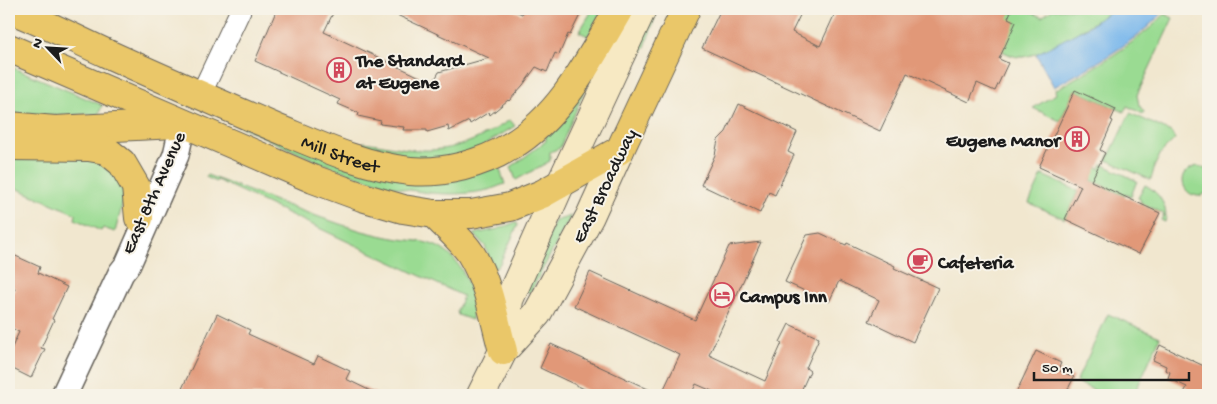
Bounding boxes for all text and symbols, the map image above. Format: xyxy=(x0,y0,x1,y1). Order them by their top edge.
north arrow xyxy=(22,22,72,72)
text: N xyxy=(29,36,48,51)
place label: The Standard at Eugene xyxy=(354,51,465,96)
building icon: The Standard at Eugene xyxy=(326,57,352,83)
street label: East Broadway xyxy=(569,125,644,247)
building icon: Eugene Manor xyxy=(1064,126,1090,152)
street label: East 8th Avenue xyxy=(118,128,193,258)
place label: Eugene Manor xyxy=(946,131,1062,154)
street label: Mill Street xyxy=(297,132,383,181)
cafe icon: Cafeteria xyxy=(907,248,933,274)
place label: Cafeteria xyxy=(937,253,1015,276)
hotel icon: Campus Inn xyxy=(709,282,735,308)
place label: Campus Inn xyxy=(739,287,828,310)
scale bar xyxy=(1034,349,1190,381)
text: 50 m xyxy=(1042,360,1073,378)

